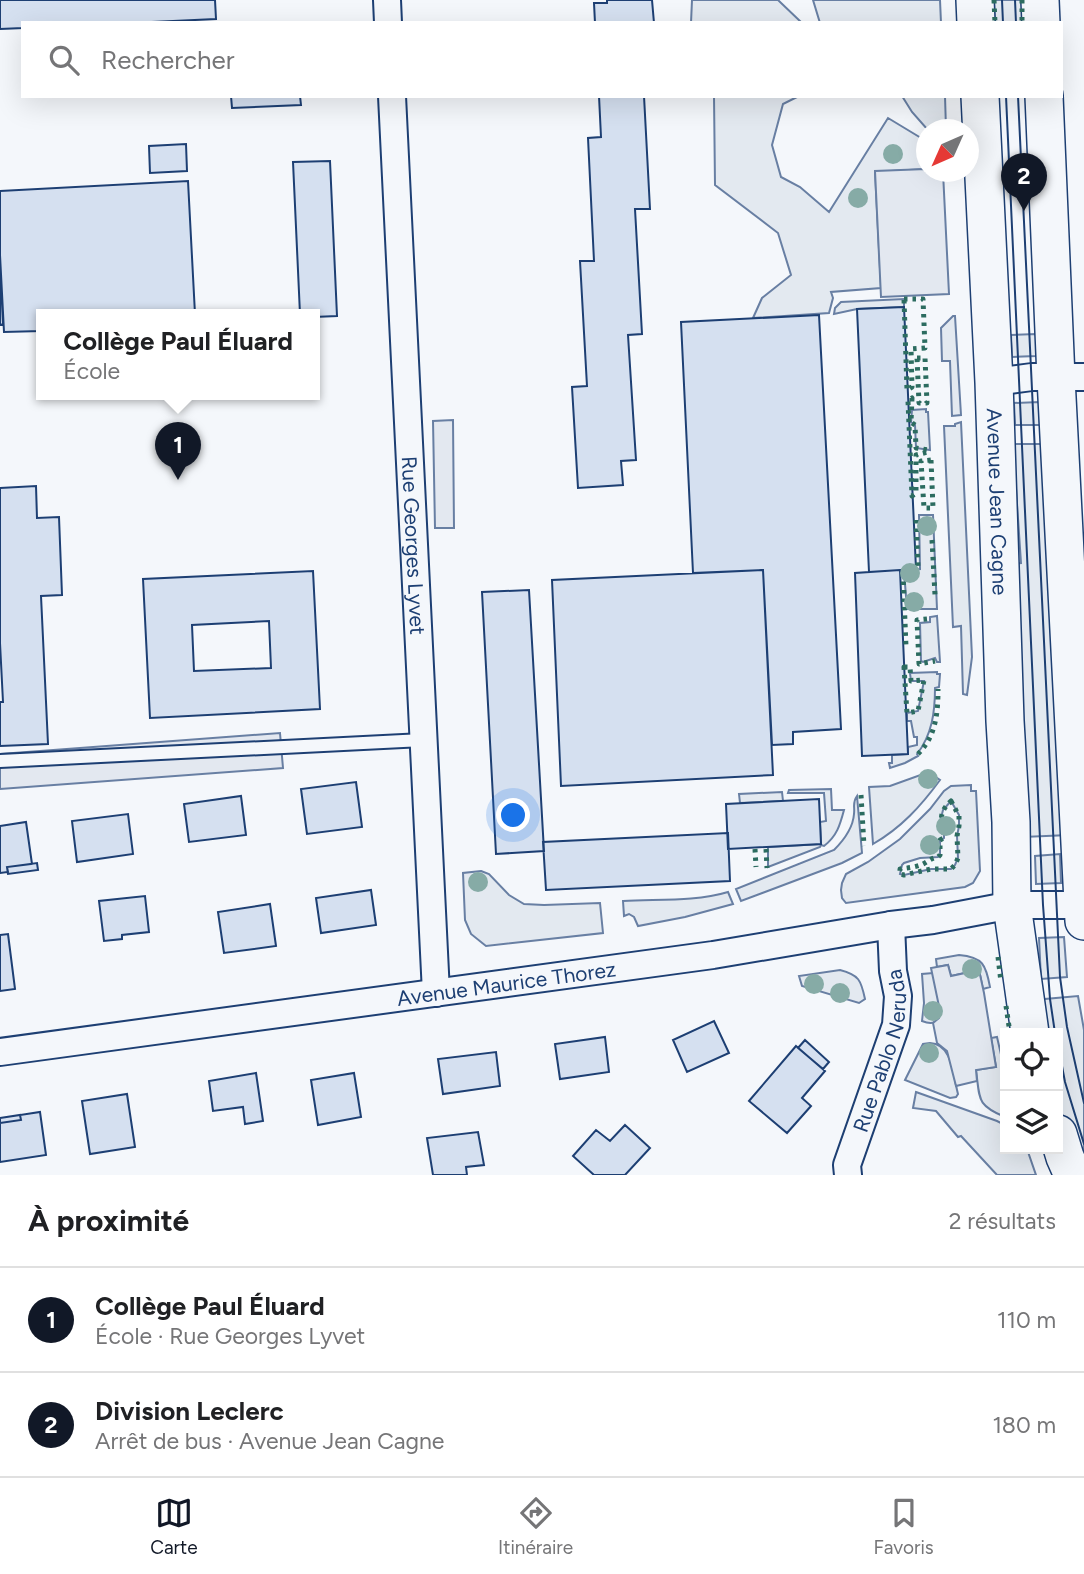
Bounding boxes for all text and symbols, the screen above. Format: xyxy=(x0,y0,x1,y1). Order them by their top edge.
search box xyxy=(21,21,1063,98)
icon: search xyxy=(45,41,83,79)
text: Rechercher xyxy=(101,44,235,76)
north arrow xyxy=(916,119,979,182)
pin: 2 xyxy=(1001,153,1047,211)
popup xyxy=(36,309,320,400)
text: Collège Paul Éluard xyxy=(63,325,293,357)
text: École xyxy=(63,357,120,385)
street label: Avenue Jean Cagne xyxy=(982,407,1013,596)
pin: 1 xyxy=(155,422,201,480)
street label: Rue Georges Lyvet xyxy=(397,455,431,636)
your location xyxy=(496,798,530,832)
street label: Avenue Maurice Thorez xyxy=(395,956,617,1010)
street label: Rue Pablo Neruda xyxy=(847,967,911,1135)
map controls xyxy=(1000,1028,1063,1154)
button: locate xyxy=(1000,1028,1063,1091)
button: layers xyxy=(1000,1091,1063,1154)
text: À proximité xyxy=(28,1202,189,1239)
text: 2 résultats xyxy=(949,1207,1056,1235)
text: Collège Paul Éluard xyxy=(95,1290,325,1322)
text: 1 xyxy=(46,1306,56,1334)
text: 110 m xyxy=(997,1306,1056,1334)
text: École · Rue Georges Lyvet xyxy=(95,1322,365,1350)
text: Division Leclerc xyxy=(95,1395,284,1427)
text: 2 xyxy=(44,1411,58,1439)
text: 180 m xyxy=(992,1411,1056,1439)
text: Arrêt de bus · Avenue Jean Cagne xyxy=(95,1427,444,1455)
tab: Carte xyxy=(150,1494,198,1559)
tab: Itinéraire xyxy=(498,1494,573,1559)
tab: Favoris xyxy=(874,1494,934,1559)

